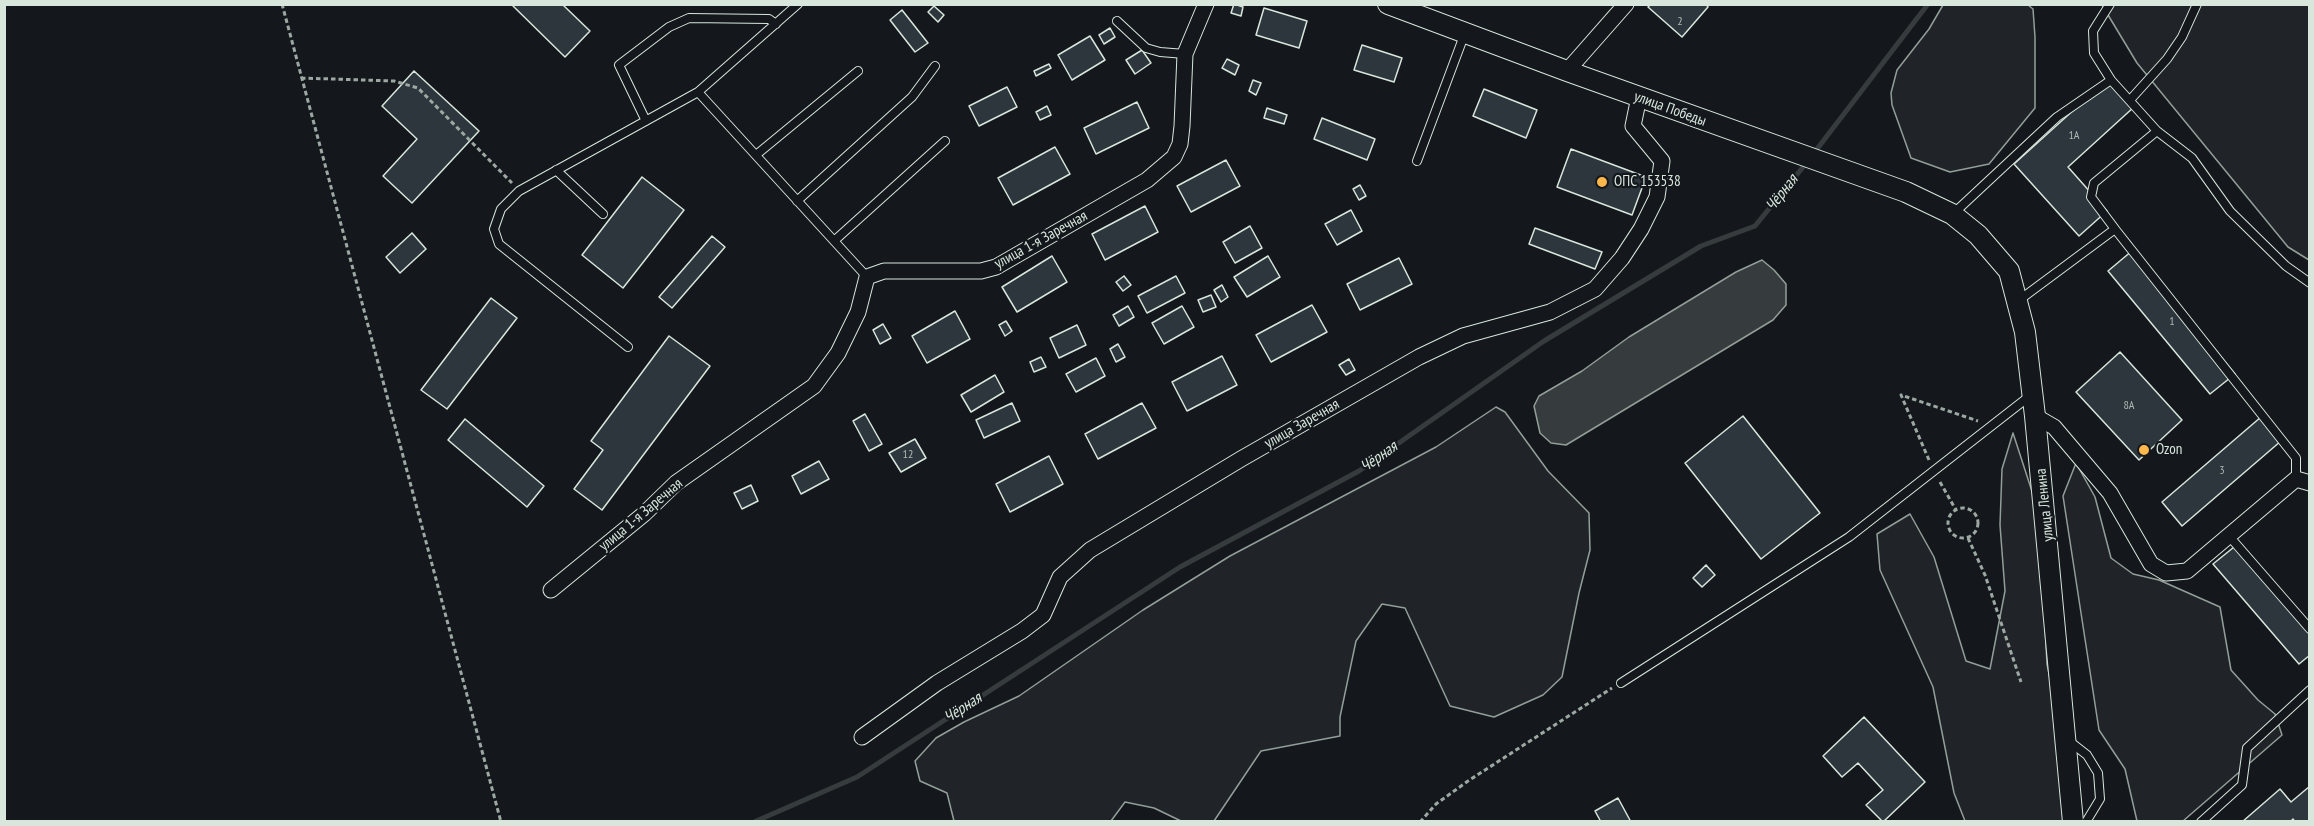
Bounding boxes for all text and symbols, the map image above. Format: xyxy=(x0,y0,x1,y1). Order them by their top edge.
house number: 2 xyxy=(1677,15,1683,29)
street label: улица Победы xyxy=(1631,88,1709,130)
house number: 1А xyxy=(2068,129,2080,143)
water label: Чёрная xyxy=(1762,171,1802,215)
place label: ОПС 153538 xyxy=(1614,173,1681,191)
marker: ОПС 153538 xyxy=(1595,175,1609,189)
street label: улица 1-я Заречная xyxy=(991,207,1091,273)
house number: 1 xyxy=(2169,315,2175,329)
street label: улица Заречная xyxy=(1261,395,1343,453)
house number: 8А xyxy=(2123,399,2135,413)
water label: Чёрная xyxy=(1357,437,1401,477)
place label: Ozon xyxy=(2156,441,2182,459)
marker: Ozon xyxy=(2137,443,2151,457)
house number: 12 xyxy=(903,448,913,462)
house number: 3 xyxy=(2219,464,2225,478)
street label: улица Ленина xyxy=(2032,468,2058,542)
street label: улица 1-я Заречная xyxy=(596,475,686,555)
water label: Чёрная xyxy=(941,689,985,727)

